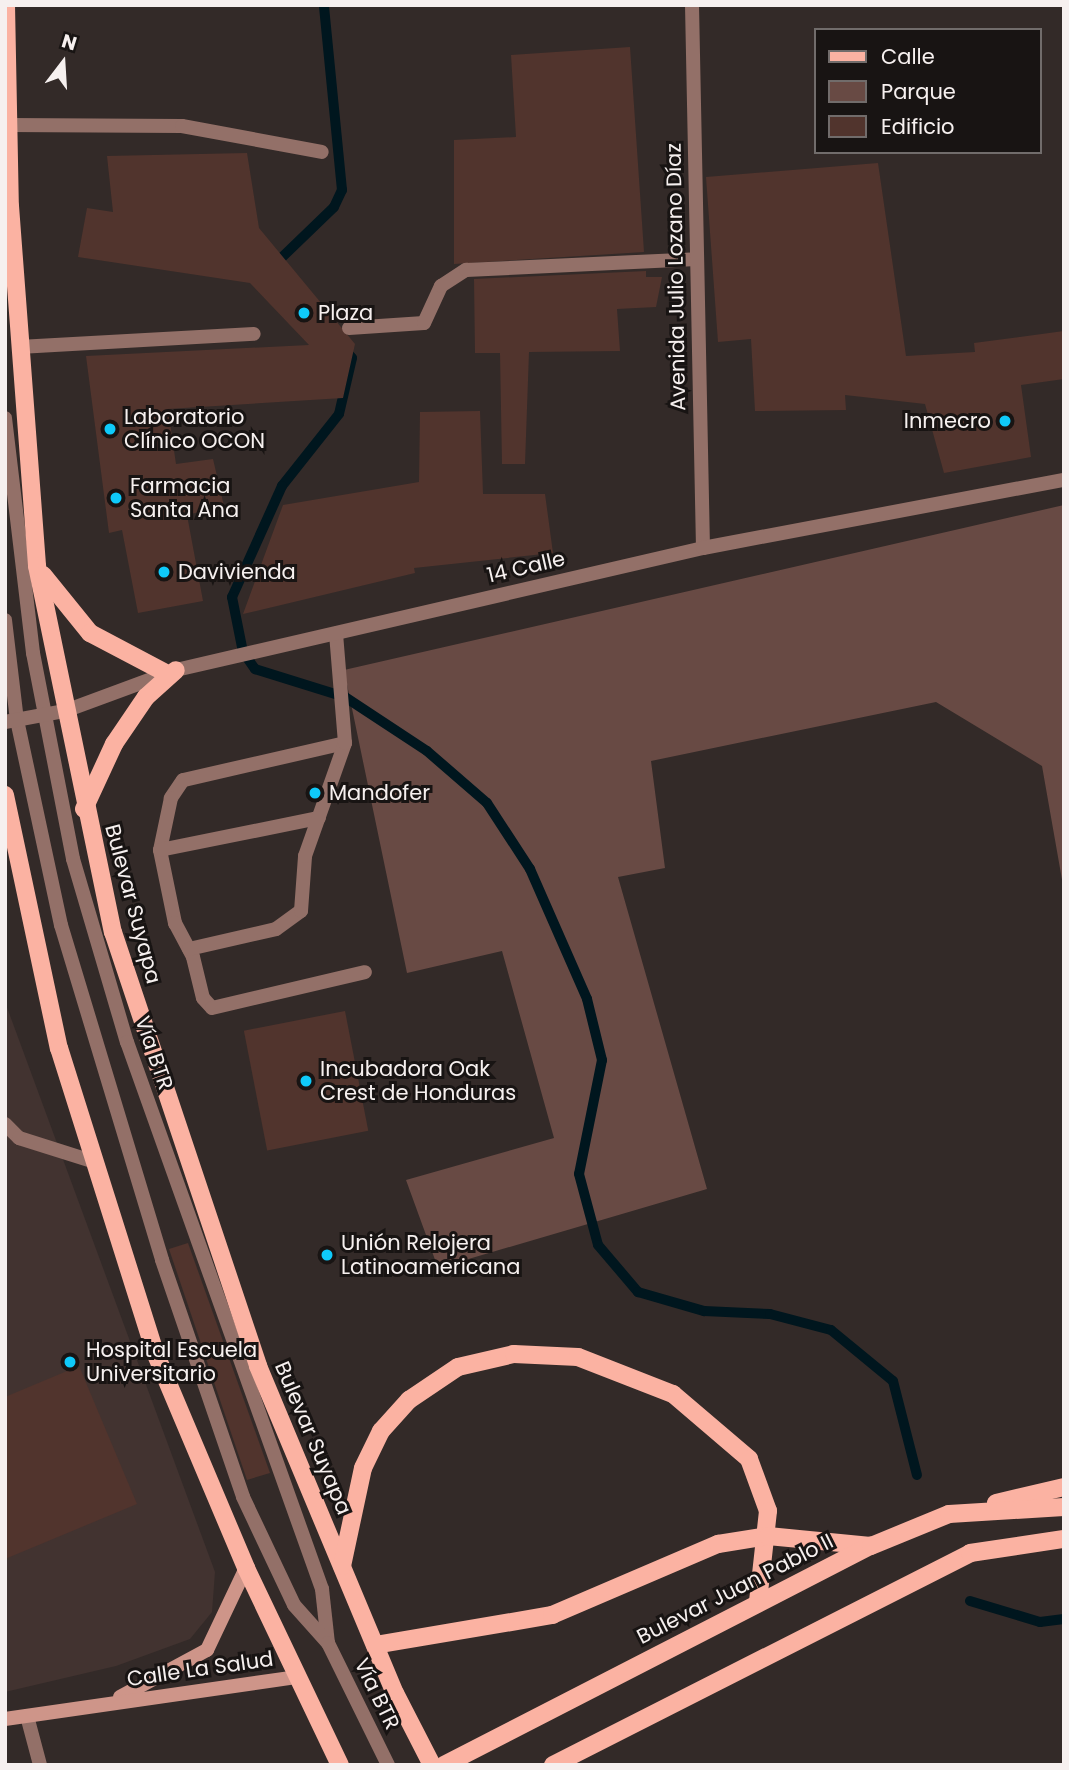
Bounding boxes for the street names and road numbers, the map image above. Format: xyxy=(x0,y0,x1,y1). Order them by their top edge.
street label: Avenida Julio Lozano Díaz xyxy=(661,143,691,411)
street label: 14 Calle xyxy=(485,546,567,588)
street label: Bulevar Suyapa xyxy=(100,821,166,987)
street label: Vía BTR xyxy=(130,1013,178,1093)
street label: Bulevar Suyapa xyxy=(269,1358,357,1518)
street label: Bulevar Juan Pablo II xyxy=(633,1529,837,1649)
street label: Calle La Salud xyxy=(125,1646,275,1692)
street label: Vía BTR xyxy=(349,1654,405,1734)

